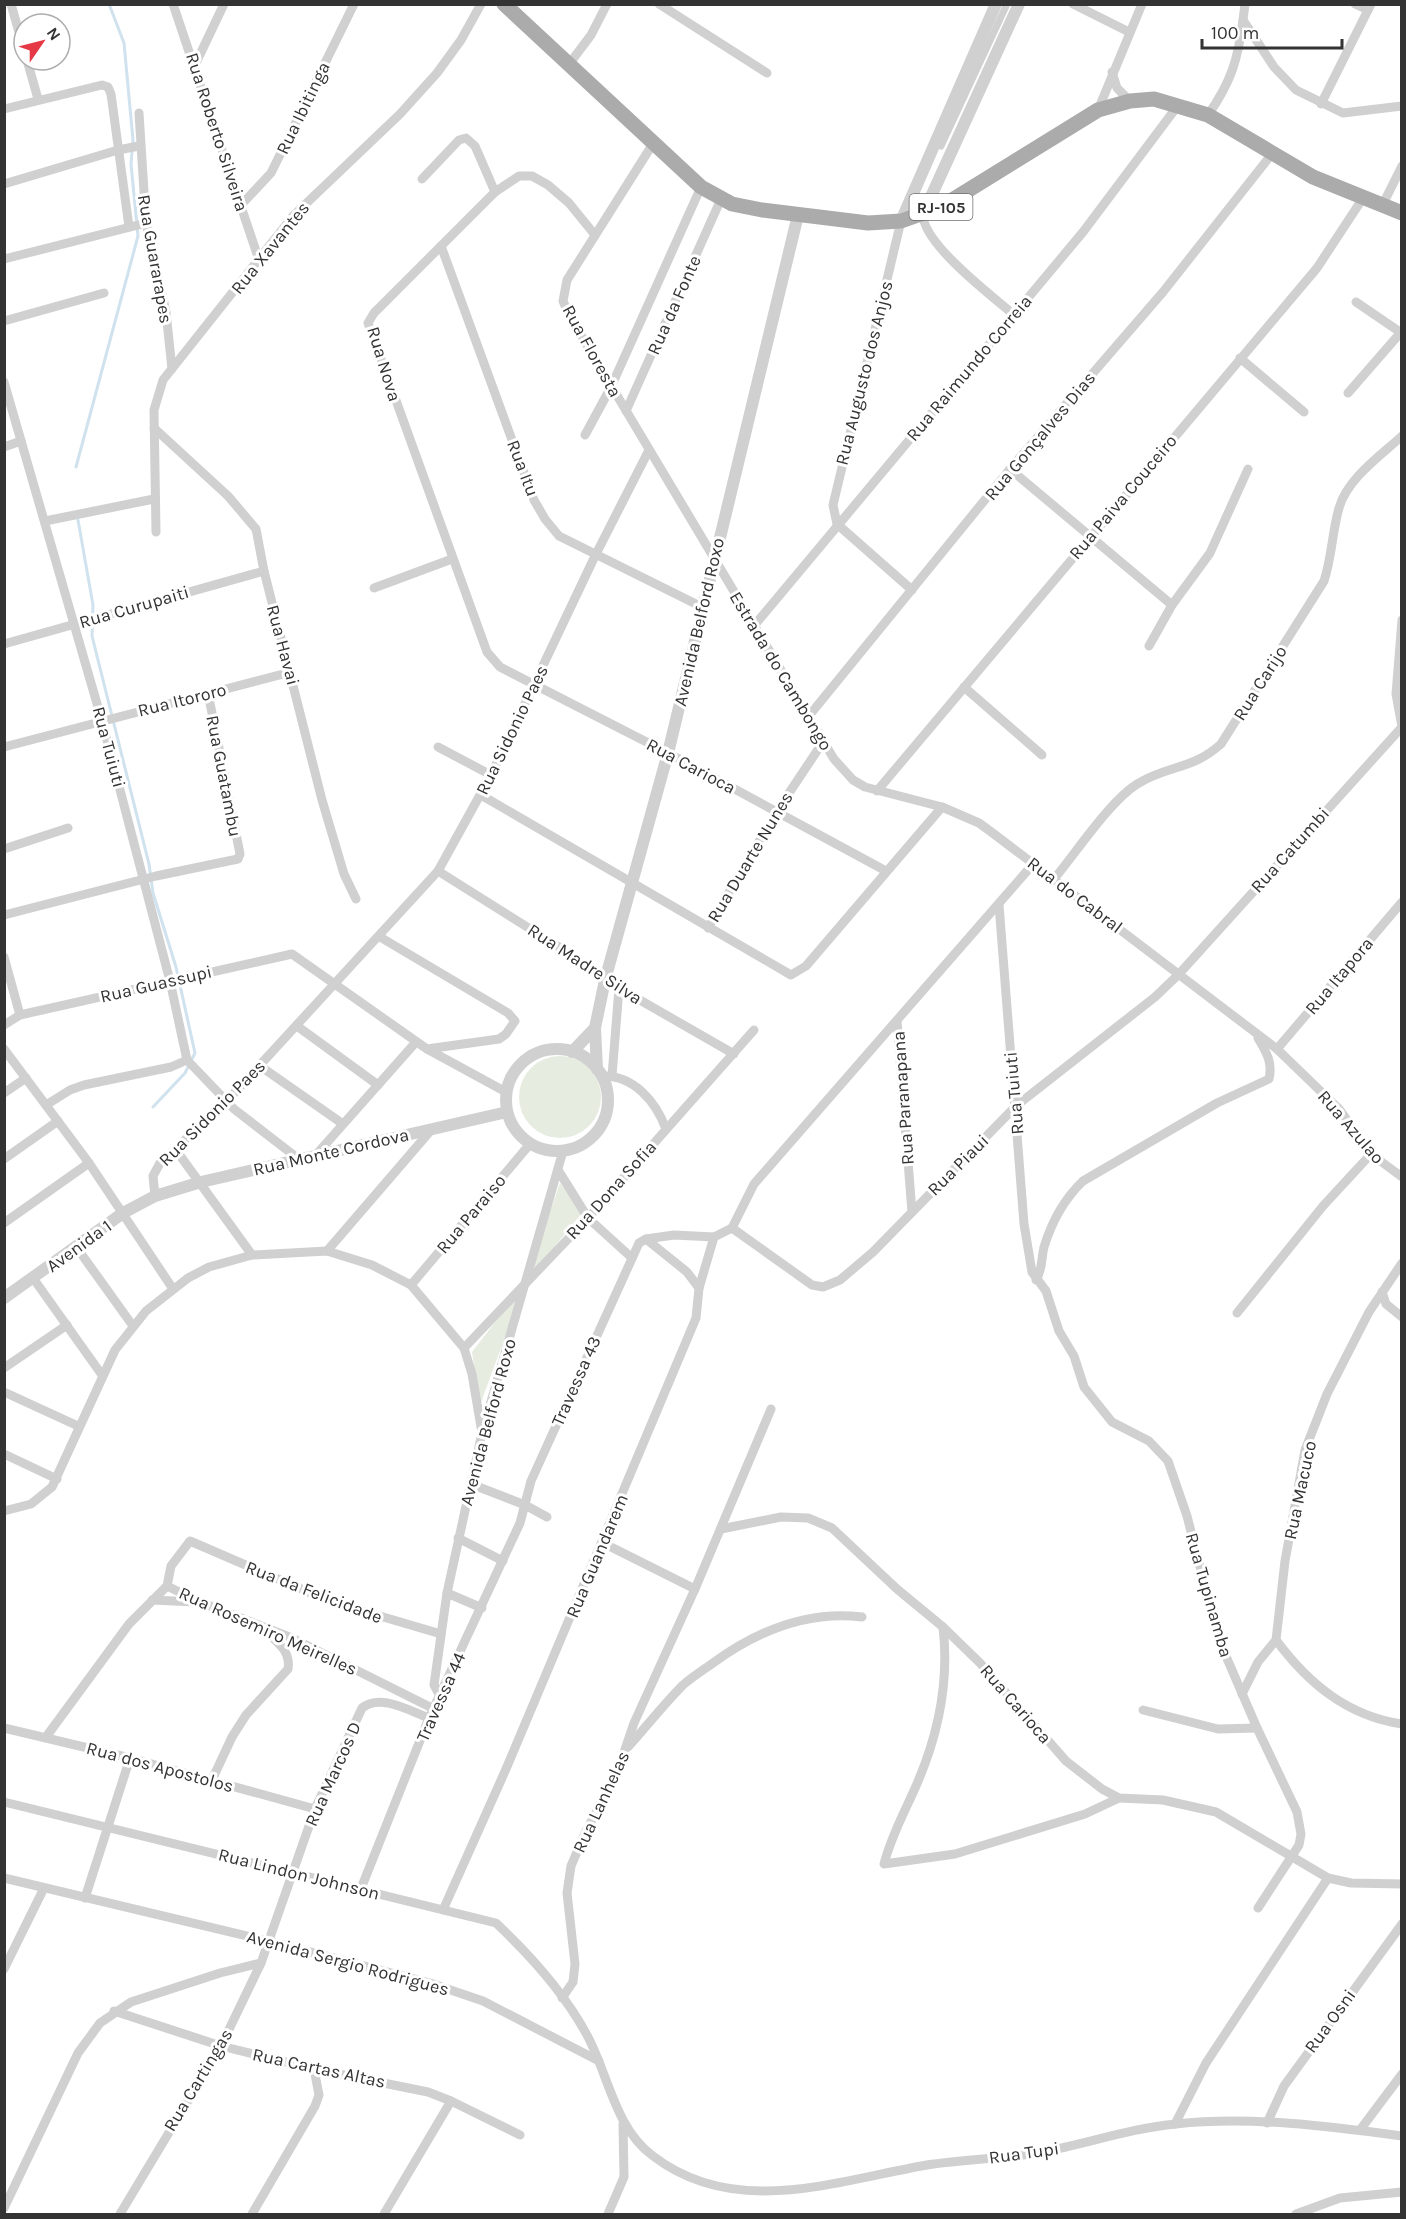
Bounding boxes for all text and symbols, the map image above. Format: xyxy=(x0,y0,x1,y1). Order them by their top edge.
north arrow xyxy=(12,12,72,72)
scale bar xyxy=(1202,12,1342,50)
text: 100 m xyxy=(1211,22,1259,44)
text: N xyxy=(43,24,65,44)
street label: Rua Roberto Silveira xyxy=(181,50,253,214)
street label: Rua Ibitinga xyxy=(271,58,335,158)
street label: Rua Guararapes xyxy=(133,193,177,325)
road number: RJ-105 xyxy=(910,194,972,220)
street label: Rua Xavantes xyxy=(226,197,314,299)
street label: Rua da Fonte xyxy=(642,252,706,358)
street label: Rua Augusto dos Anjos xyxy=(830,279,898,467)
street label: Rua Raimundo Correia xyxy=(901,290,1037,446)
street label: Rua Floresta xyxy=(558,301,626,401)
street label: Rua Nova xyxy=(362,324,406,404)
street label: Rua Gonçalves Dias xyxy=(980,367,1100,505)
street label: Rua Paiva Couceiro xyxy=(1064,430,1182,564)
street label: Rua Itu xyxy=(502,437,544,499)
street label: Avenida Belford Roxo xyxy=(669,536,729,708)
street label: Rua Curupaiti xyxy=(76,581,192,633)
street label: Estrada do Cambongo xyxy=(725,588,837,754)
street label: Rua Havai xyxy=(262,602,304,688)
street label: Rua Carijo xyxy=(1228,641,1292,725)
street label: Rua Sidonio Paes xyxy=(471,661,553,799)
street label: Rua Itororo xyxy=(135,678,229,722)
street label: Rua Tuiuti xyxy=(88,704,130,790)
street label: Rua Guatambu xyxy=(201,713,247,839)
street label: Rua Carioca xyxy=(643,733,739,799)
street label: Rua Duarte Nunes xyxy=(702,788,798,926)
street label: Rua Catumbi xyxy=(1246,803,1334,897)
street label: Rua do Cabral xyxy=(1023,852,1127,938)
street label: Rua Madre Silva xyxy=(524,919,646,1009)
street label: Rua Itapora xyxy=(1300,933,1378,1019)
street label: Rua Guassupi xyxy=(98,960,214,1008)
street label: Rua Paranapana xyxy=(887,1030,919,1166)
street label: Rua Tuiuti xyxy=(999,1051,1029,1135)
street label: Rua Sidonio Paes xyxy=(154,1055,270,1171)
street label: Rua Azulao xyxy=(1313,1086,1389,1168)
street label: Rua Monte Cordova xyxy=(251,1123,411,1181)
street label: Rua Piaui xyxy=(923,1130,993,1200)
street label: Rua Dona Sofia xyxy=(561,1136,661,1244)
street label: Rua Paraiso xyxy=(431,1170,511,1258)
street label: Avenida 1 xyxy=(42,1215,116,1277)
street label: Travessa 43 xyxy=(546,1333,606,1429)
street label: Avenida Belford Roxo xyxy=(455,1336,521,1508)
street label: Rua Macuco xyxy=(1279,1439,1321,1541)
street label: Rua Guandarem xyxy=(561,1491,633,1621)
street label: Rua Tupinamba xyxy=(1181,1530,1237,1660)
street label: Rua da Felicidade xyxy=(243,1556,385,1628)
street label: Rua Rosemiro Meirelles xyxy=(175,1582,361,1680)
street label: Travessa 44 xyxy=(412,1649,470,1745)
street label: Rua Carioca xyxy=(976,1660,1056,1748)
street label: Rua Marcos D xyxy=(300,1718,366,1830)
street label: Rua dos Apostolos xyxy=(84,1737,236,1797)
street label: Rua Lanhelas xyxy=(568,1748,634,1856)
street label: Rua Lindon Johnson xyxy=(216,1843,382,1905)
street label: Avenida Sergio Rodrigues xyxy=(244,1925,452,2001)
street label: Rua Osni xyxy=(1300,1985,1360,2057)
street label: Rua Cartingas xyxy=(159,2025,237,2135)
street label: Rua Cartas Altas xyxy=(250,2043,388,2093)
street label: Rua Tupi xyxy=(987,2137,1061,2169)

